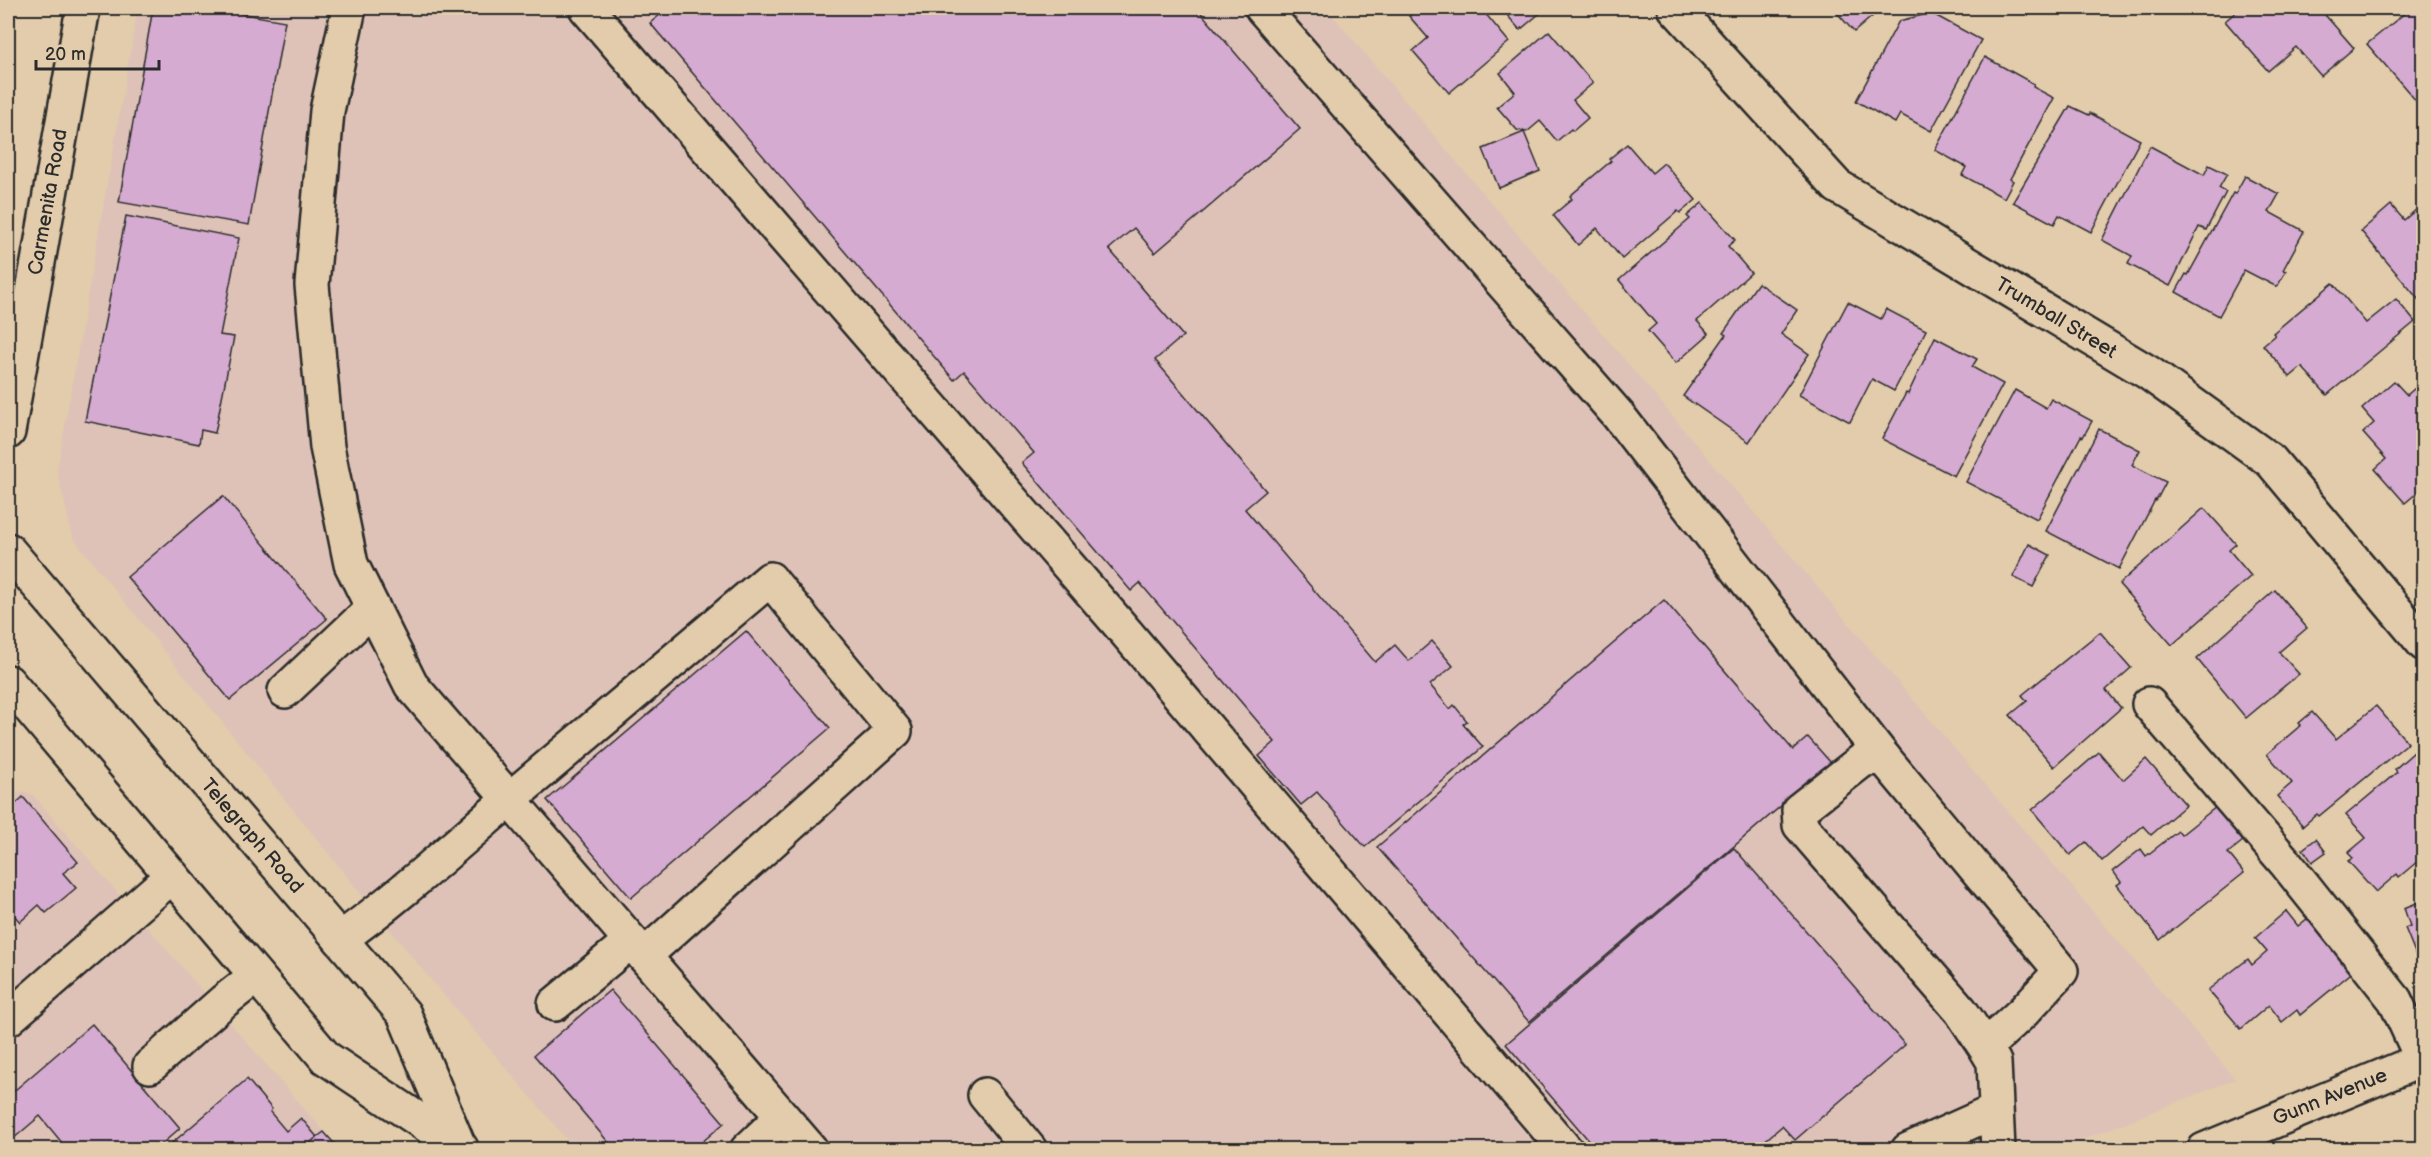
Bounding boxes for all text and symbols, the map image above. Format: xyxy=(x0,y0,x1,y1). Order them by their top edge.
scale bar xyxy=(36,33,159,71)
text: 20 m xyxy=(45,44,86,65)
street label: Carmenita Road xyxy=(23,127,73,277)
street label: Trumball Street xyxy=(1991,272,2121,364)
street label: Telegraph Road xyxy=(196,774,308,898)
street label: Gunn Avenue xyxy=(2269,1063,2391,1131)

